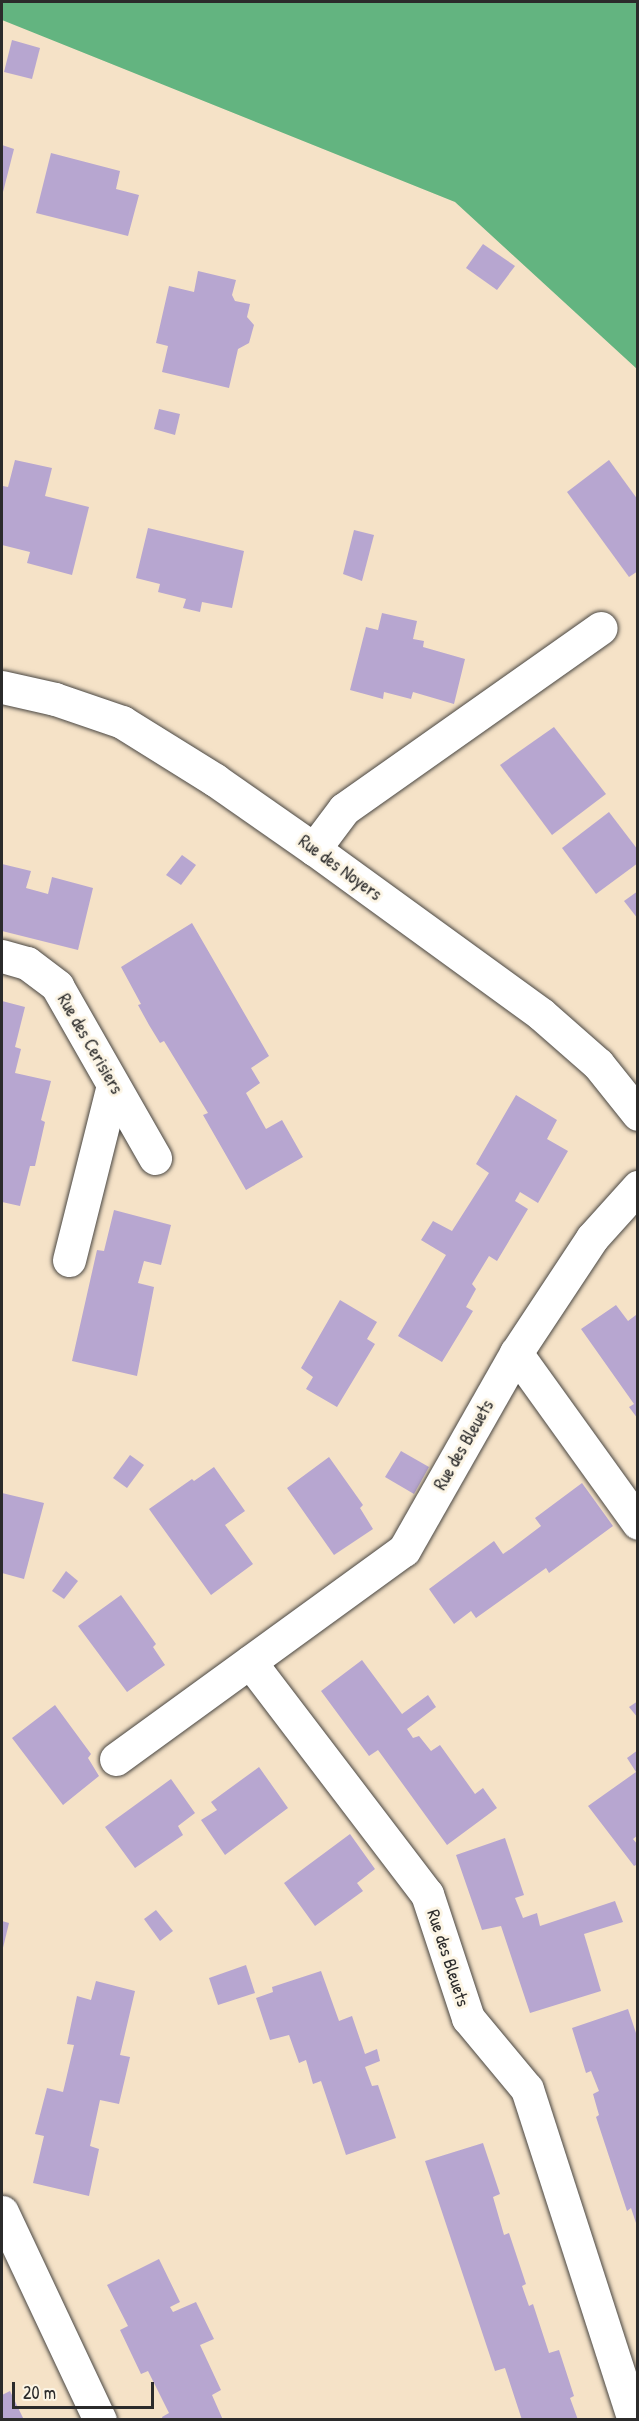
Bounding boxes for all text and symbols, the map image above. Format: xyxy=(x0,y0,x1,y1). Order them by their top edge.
street label: Rue des Noyers xyxy=(294,831,386,905)
street label: Rue des Cerisiers xyxy=(53,990,127,1098)
street label: Rue des Bleuets xyxy=(430,1396,498,1494)
street label: Rue des Bleuets xyxy=(422,1907,474,2009)
scale bar xyxy=(15,2370,158,2408)
text: 20 m xyxy=(23,2380,56,2405)

